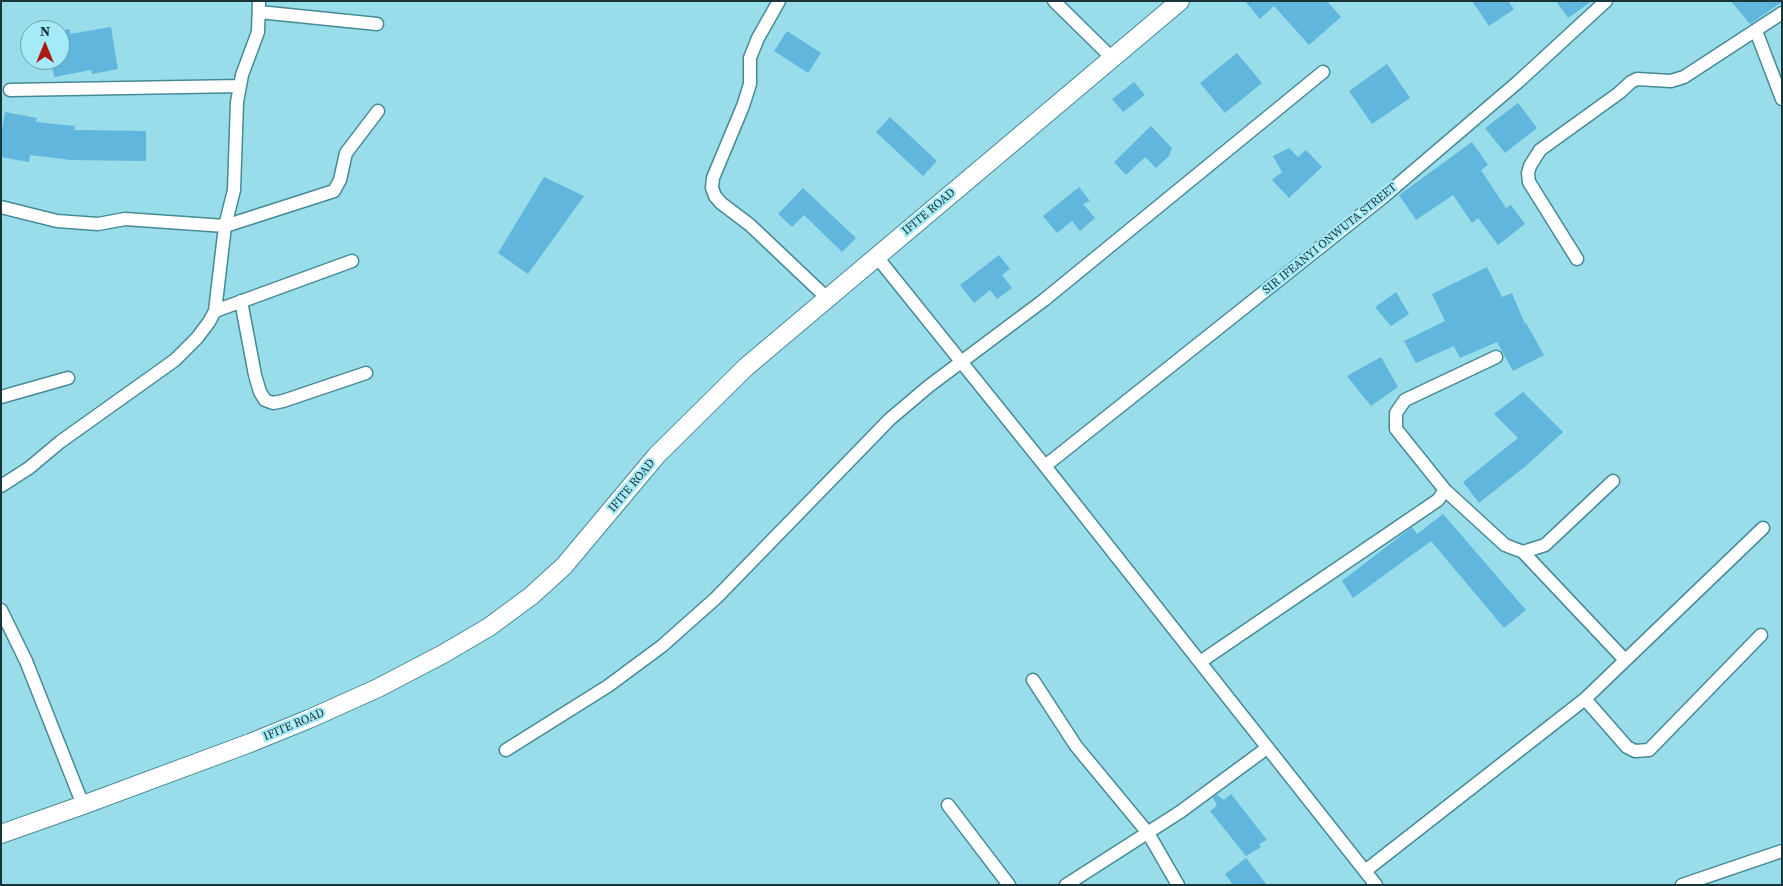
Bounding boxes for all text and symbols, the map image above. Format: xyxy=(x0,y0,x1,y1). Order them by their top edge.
north arrow xyxy=(20,20,70,70)
text: N xyxy=(40,21,50,41)
street label: SIR IFEANYI ONWUTA STREET xyxy=(1260,180,1400,298)
street label: IFITE ROAD xyxy=(899,186,959,238)
street label: IFITE ROAD xyxy=(606,456,658,516)
street label: IFITE ROAD xyxy=(261,706,327,744)

